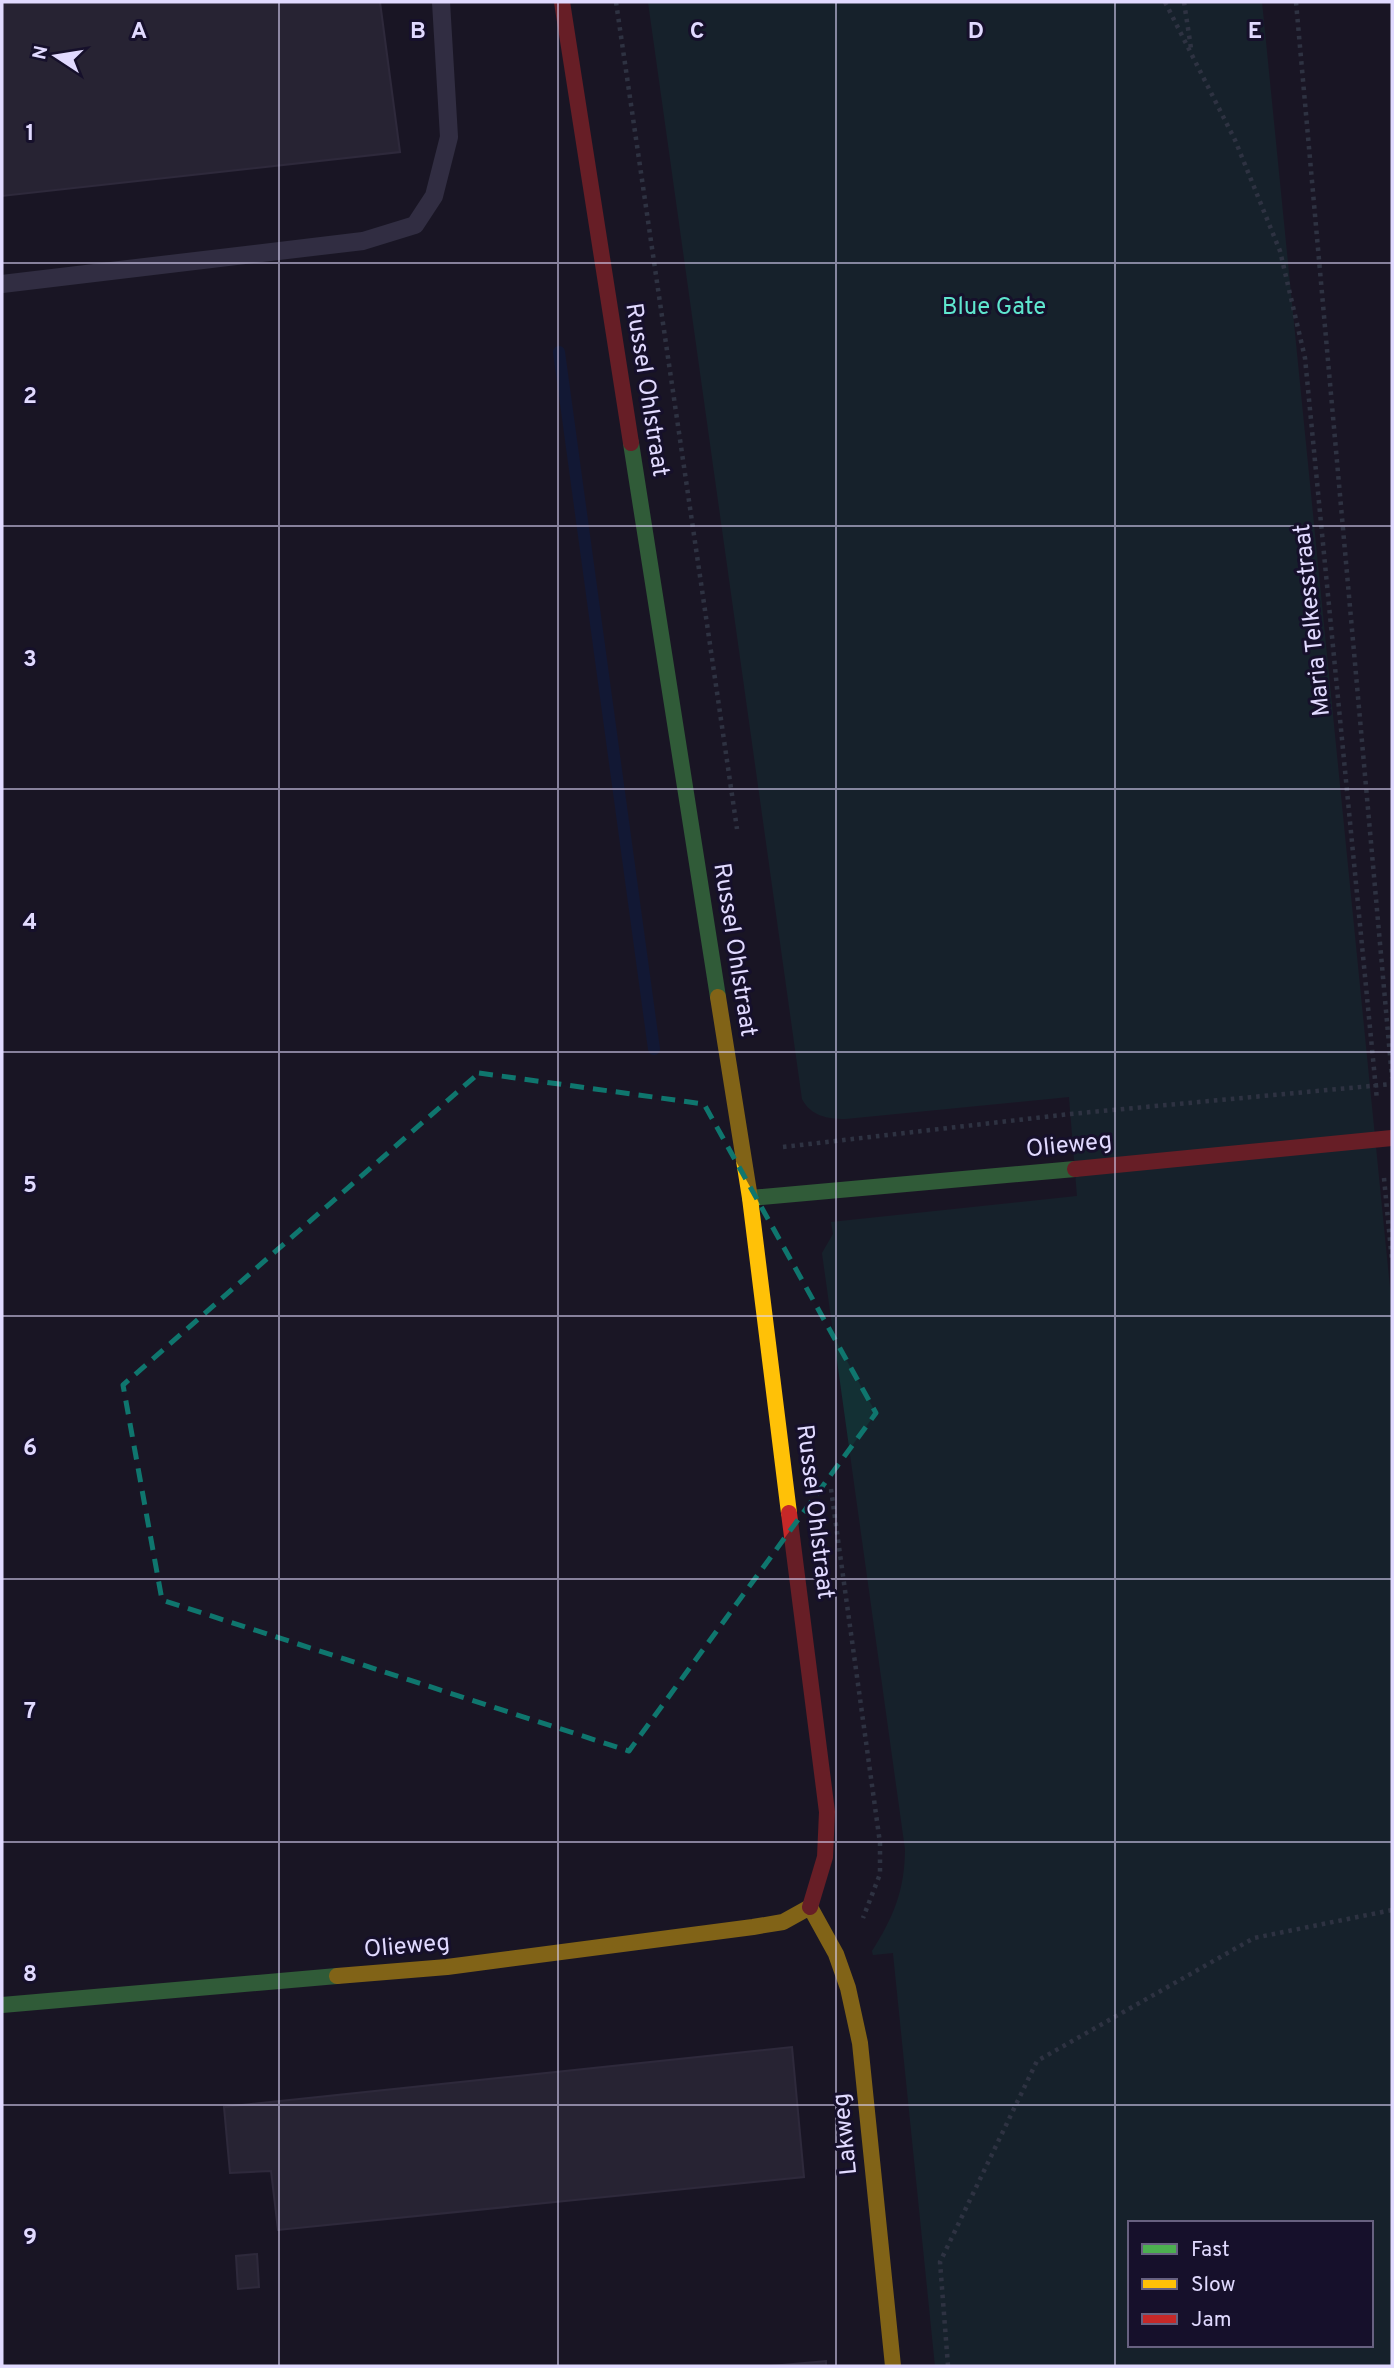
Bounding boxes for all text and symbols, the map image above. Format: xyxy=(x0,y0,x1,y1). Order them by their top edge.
text: A xyxy=(131,18,147,47)
text: B xyxy=(410,18,426,47)
text: C xyxy=(690,18,704,47)
text: D xyxy=(968,18,984,47)
text: E xyxy=(1248,18,1262,47)
north arrow xyxy=(21,21,91,91)
text: N xyxy=(28,44,54,62)
text: 1 xyxy=(25,120,35,149)
park label: Blue Gate xyxy=(942,293,1046,323)
street label: Russel Ohlstraat xyxy=(617,301,675,479)
text: 2 xyxy=(23,383,37,412)
street label: Maria Telkesstraat xyxy=(1288,522,1338,718)
text: 3 xyxy=(23,646,37,675)
street label: Russel Ohlstraat xyxy=(705,861,763,1039)
text: 4 xyxy=(23,909,37,938)
street label: Olieweg xyxy=(1024,1127,1114,1165)
text: 5 xyxy=(23,1172,37,1201)
street label: Russel Ohlstraat xyxy=(788,1423,840,1601)
text: 6 xyxy=(23,1435,37,1464)
text: 7 xyxy=(24,1698,36,1727)
street label: Olieweg xyxy=(363,1928,451,1966)
text: 8 xyxy=(23,1961,37,1990)
street label: Lakweg xyxy=(827,2092,865,2176)
legend xyxy=(1128,2221,1373,2347)
text: 9 xyxy=(23,2224,37,2253)
text: Fast xyxy=(1191,2237,1230,2264)
text: Slow xyxy=(1191,2272,1236,2299)
text: Jam xyxy=(1191,2307,1232,2334)

